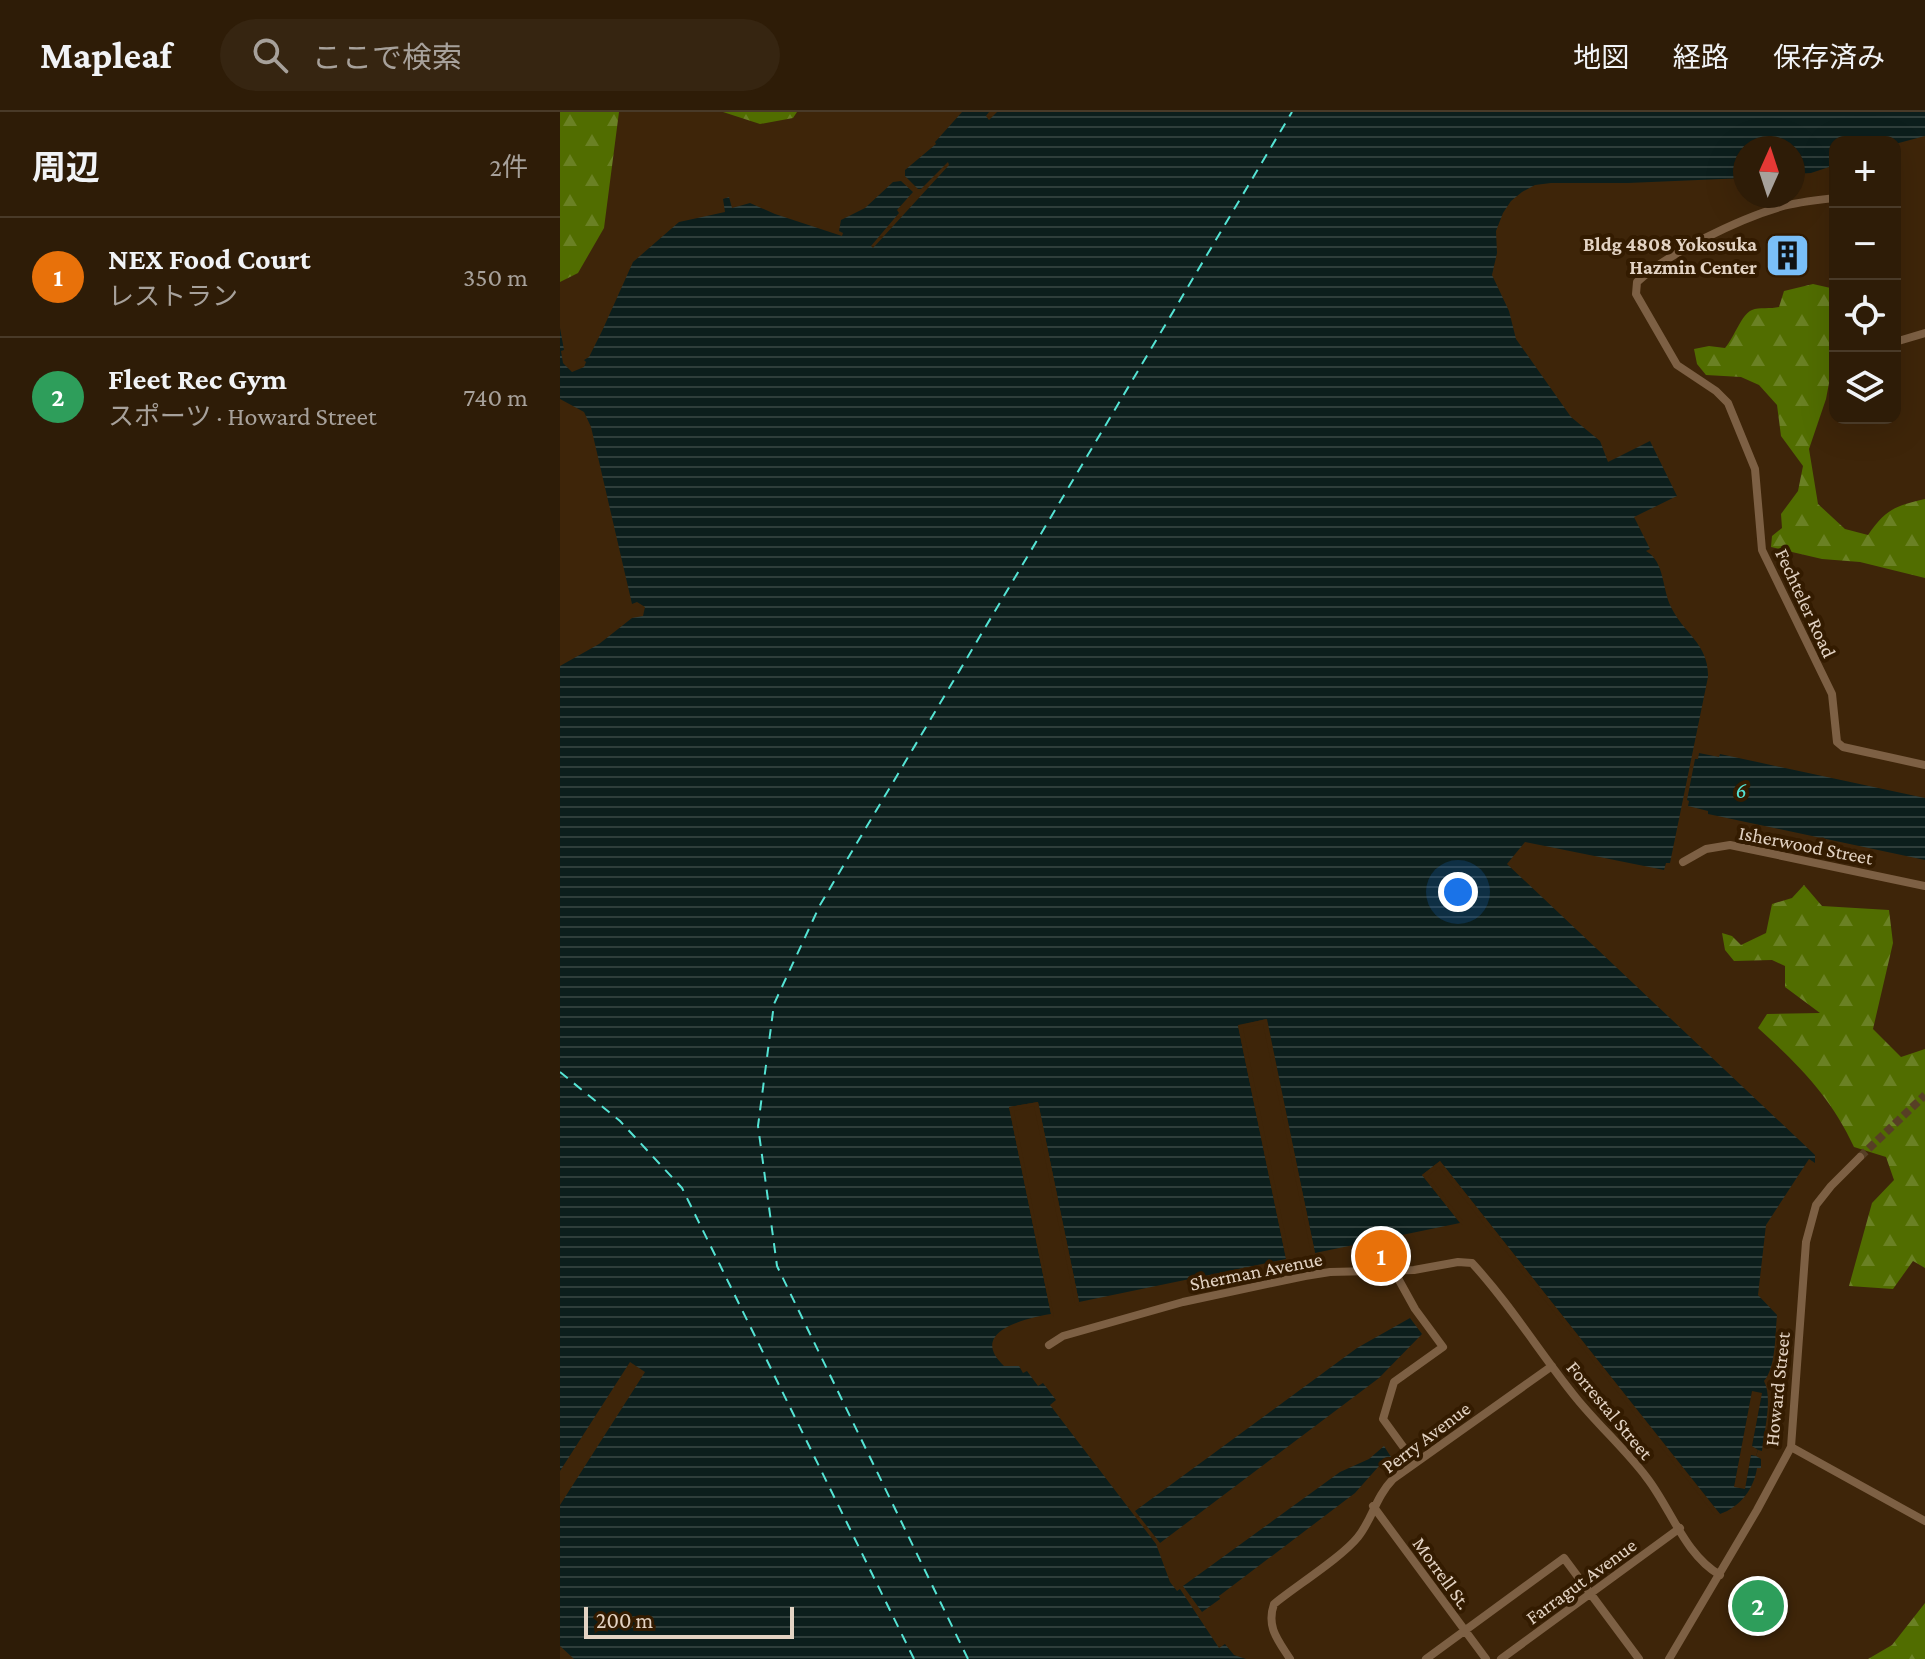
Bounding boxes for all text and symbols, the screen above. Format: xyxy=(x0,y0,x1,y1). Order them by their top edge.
search box xyxy=(220,19,780,91)
icon: search xyxy=(248,33,292,77)
text: Mapleaf xyxy=(40,34,172,76)
text: ここで検索 xyxy=(312,41,462,74)
text: 地図 xyxy=(1573,42,1629,73)
text: 経路 xyxy=(1673,42,1729,73)
text: 保存済み xyxy=(1773,42,1885,73)
north arrow xyxy=(1733,136,1805,208)
map controls xyxy=(1829,136,1901,424)
button: + xyxy=(1829,136,1901,208)
text: 周辺 xyxy=(32,149,100,186)
text: 2件 xyxy=(490,153,528,182)
button: − xyxy=(1829,208,1901,280)
building icon: Bldg 4808 Yokosuka Hazmin Center xyxy=(1764,231,1812,279)
place label: Bldg 4808 Yokosuka Hazmin Center xyxy=(1583,233,1757,278)
text: NEX Food Court xyxy=(108,242,311,275)
text: 1 xyxy=(53,263,63,292)
text: 350 m xyxy=(463,263,528,292)
button: locate xyxy=(1829,280,1901,352)
text: レストラン xyxy=(108,282,238,311)
button: layers xyxy=(1829,352,1901,424)
text: Fleet Rec Gym xyxy=(108,362,287,395)
text: 2 xyxy=(51,383,65,412)
text: 740 m xyxy=(463,383,528,412)
text: スポーツ · Howard Street xyxy=(108,402,377,431)
street label: Fechteler Road xyxy=(1771,545,1841,661)
water label: 6 xyxy=(1735,778,1747,803)
street label: Isherwood Street xyxy=(1737,821,1875,869)
your location xyxy=(1438,872,1478,912)
pin: 1 xyxy=(1355,1226,1407,1286)
street label: Sherman Avenue xyxy=(1188,1247,1324,1295)
street label: Howard Street xyxy=(1760,1330,1794,1447)
street label: Forrestal Street xyxy=(1563,1356,1658,1464)
street label: Perry Avenue xyxy=(1378,1397,1475,1478)
street label: Morrell St. xyxy=(1408,1533,1476,1613)
street label: Farragut Avenue xyxy=(1521,1533,1641,1629)
pin: 2 xyxy=(1732,1576,1784,1636)
scale bar xyxy=(584,1603,794,1639)
text: 200 m xyxy=(596,1608,653,1633)

